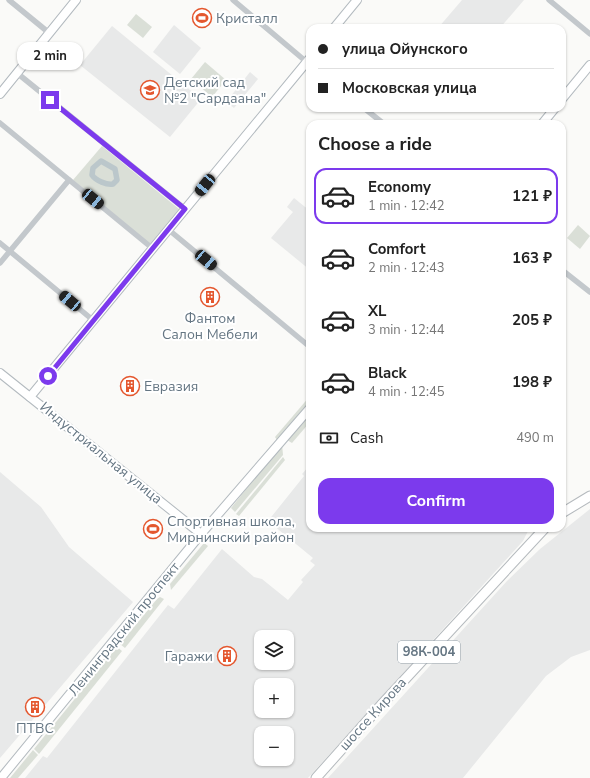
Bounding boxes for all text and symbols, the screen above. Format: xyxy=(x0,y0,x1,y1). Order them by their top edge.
sports icon: Кристалл xyxy=(191,7,213,29)
place label: Кристалл xyxy=(216,9,278,28)
text: улица Ойунского xyxy=(342,39,468,59)
callout: 2 min xyxy=(17,42,83,70)
text: 2 min xyxy=(33,47,67,65)
place label: Детский сад №2 "Сардаана" xyxy=(164,73,266,108)
text: Московская улица xyxy=(342,78,477,98)
school or university icon: Детский сад №2 "Сардаана" xyxy=(139,79,161,101)
route end xyxy=(41,91,59,109)
text: Choose a ride xyxy=(318,132,432,156)
car xyxy=(193,172,217,198)
text: Economy xyxy=(368,177,431,197)
icon: car xyxy=(320,178,356,214)
text: 121 ₽ xyxy=(512,186,552,206)
car xyxy=(80,187,106,211)
text: 1 min · 12:42 xyxy=(368,197,444,215)
text: Comfort xyxy=(368,239,425,259)
icon: car xyxy=(320,240,356,276)
car xyxy=(193,248,219,272)
text: 163 ₽ xyxy=(512,248,552,268)
text: 2 min · 12:43 xyxy=(368,259,444,277)
building icon: Фантом Салон Мебели xyxy=(199,286,221,308)
car xyxy=(57,289,83,313)
text: XL xyxy=(368,301,387,321)
icon: car xyxy=(320,302,356,338)
place label: Фантом Салон Мебели xyxy=(162,309,258,344)
text: 205 ₽ xyxy=(512,310,552,330)
text: 3 min · 12:44 xyxy=(368,321,444,339)
text: Black xyxy=(368,363,406,383)
icon: car xyxy=(320,364,356,400)
route start xyxy=(39,367,57,385)
text: 198 ₽ xyxy=(512,372,552,392)
building icon: Евразия xyxy=(119,375,141,397)
place label: Евразия xyxy=(144,377,198,396)
text: 4 min · 12:45 xyxy=(368,383,444,401)
street label: Индустриальная улица xyxy=(36,398,166,508)
icon: cash xyxy=(318,427,340,449)
text: Cash xyxy=(350,428,384,448)
text: 490 m xyxy=(516,429,554,447)
button: Confirm xyxy=(318,478,554,524)
place label: Спортивная школа, Мирнинский район xyxy=(167,512,295,547)
sports icon: Спортивная школа, Мирнинский район xyxy=(142,518,164,540)
street label: Ленинградский проспект xyxy=(64,557,184,700)
map controls xyxy=(254,630,294,766)
button: layers xyxy=(254,630,294,670)
road number: 98К-004 xyxy=(398,641,460,663)
building icon: Гаражи xyxy=(216,645,238,667)
place label: Гаражи xyxy=(165,647,213,666)
street label: шоссе Кирова xyxy=(335,673,411,755)
button: + xyxy=(254,678,294,718)
building icon: ПТВС xyxy=(24,696,46,718)
place label: ПТВС xyxy=(16,719,54,738)
button: − xyxy=(254,726,294,766)

